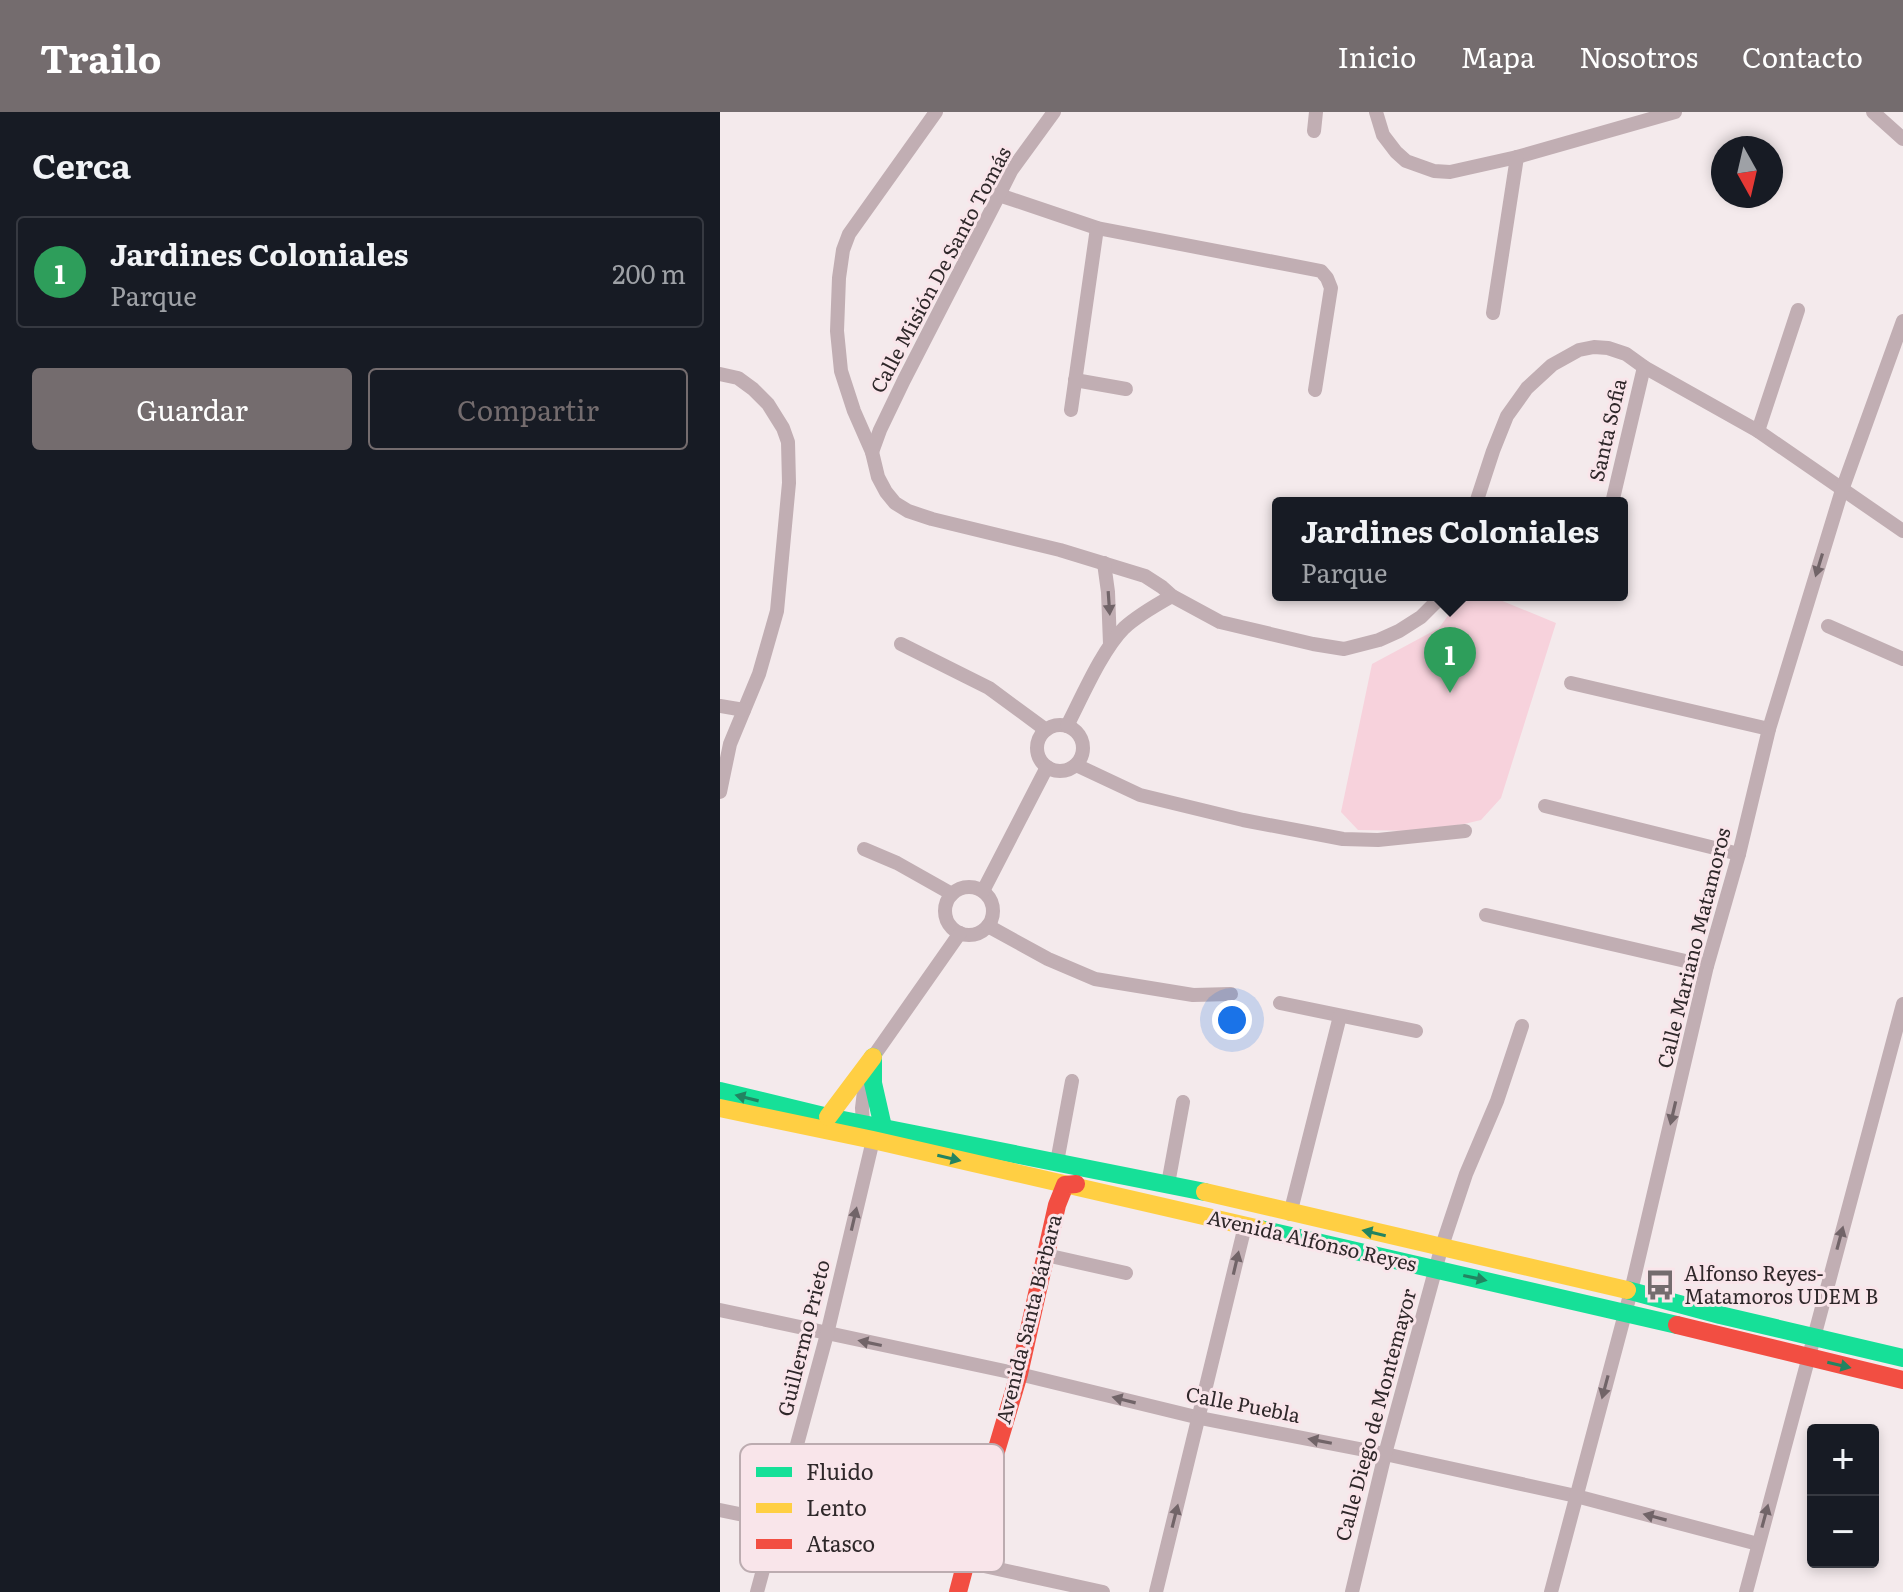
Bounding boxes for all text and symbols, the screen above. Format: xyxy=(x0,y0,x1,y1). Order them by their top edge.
text: Trailo xyxy=(40,28,161,85)
text: Inicio xyxy=(1337,35,1416,77)
text: Mapa xyxy=(1460,35,1535,77)
text: Nosotros xyxy=(1579,35,1698,77)
text: Contacto xyxy=(1742,35,1863,77)
north arrow xyxy=(1711,136,1783,208)
text: Cerca xyxy=(32,139,131,189)
street label: Calle Misión De Santo Tomás xyxy=(861,140,1017,398)
text: Jardines Coloniales xyxy=(110,231,409,275)
text: 1 xyxy=(55,253,65,292)
text: 200 m xyxy=(612,253,686,292)
text: Parque xyxy=(110,275,197,314)
button: Guardar xyxy=(32,368,352,450)
button: Compartir xyxy=(368,368,688,450)
street label: Santa Sofia xyxy=(1580,375,1633,484)
popup xyxy=(1272,497,1628,601)
text: Jardines Coloniales xyxy=(1301,508,1599,552)
text: Parque xyxy=(1301,552,1388,591)
one-way arrow xyxy=(1812,553,1824,577)
one-way arrow xyxy=(1103,591,1116,616)
pin: 1 xyxy=(1424,627,1476,693)
street label: Calle Mariano Matamoros xyxy=(1648,824,1736,1071)
your location xyxy=(1212,1000,1252,1040)
one-way arrow xyxy=(734,1091,759,1103)
one-way arrow xyxy=(1666,1101,1679,1126)
one-way arrow xyxy=(936,1152,961,1165)
street label: Avenida Alfonso Reyes xyxy=(1205,1200,1420,1278)
one-way arrow xyxy=(849,1206,861,1231)
street label: Avenida Santa Bárbara xyxy=(987,1210,1068,1426)
one-way arrow xyxy=(1362,1226,1387,1239)
one-way arrow xyxy=(1835,1226,1847,1251)
one-way arrow xyxy=(1230,1251,1243,1276)
street label: Guillermo Prieto xyxy=(768,1256,836,1419)
place label: Alfonso Reyes- Matamoros UDEM B xyxy=(1684,1257,1878,1310)
bus stop icon: Alfonso Reyes- Matamoros UDEM B xyxy=(1643,1268,1677,1302)
one-way arrow xyxy=(1463,1272,1488,1285)
street label: Calle Diego de Montemayor xyxy=(1326,1284,1422,1544)
one-way arrow xyxy=(857,1336,882,1349)
one-way arrow xyxy=(1826,1359,1851,1372)
one-way arrow xyxy=(1599,1375,1611,1400)
street label: Calle Puebla xyxy=(1184,1377,1303,1429)
one-way arrow xyxy=(1111,1393,1136,1405)
map controls xyxy=(1807,1424,1879,1568)
button: + xyxy=(1807,1424,1879,1496)
one-way arrow xyxy=(1307,1435,1332,1447)
legend xyxy=(740,1444,1004,1572)
text: Fluido xyxy=(806,1454,874,1487)
text: Lento xyxy=(806,1490,867,1523)
button: − xyxy=(1807,1496,1879,1568)
one-way arrow xyxy=(1170,1504,1182,1529)
one-way arrow xyxy=(1760,1504,1772,1529)
one-way arrow xyxy=(1643,1510,1668,1522)
text: Atasco xyxy=(806,1526,875,1559)

